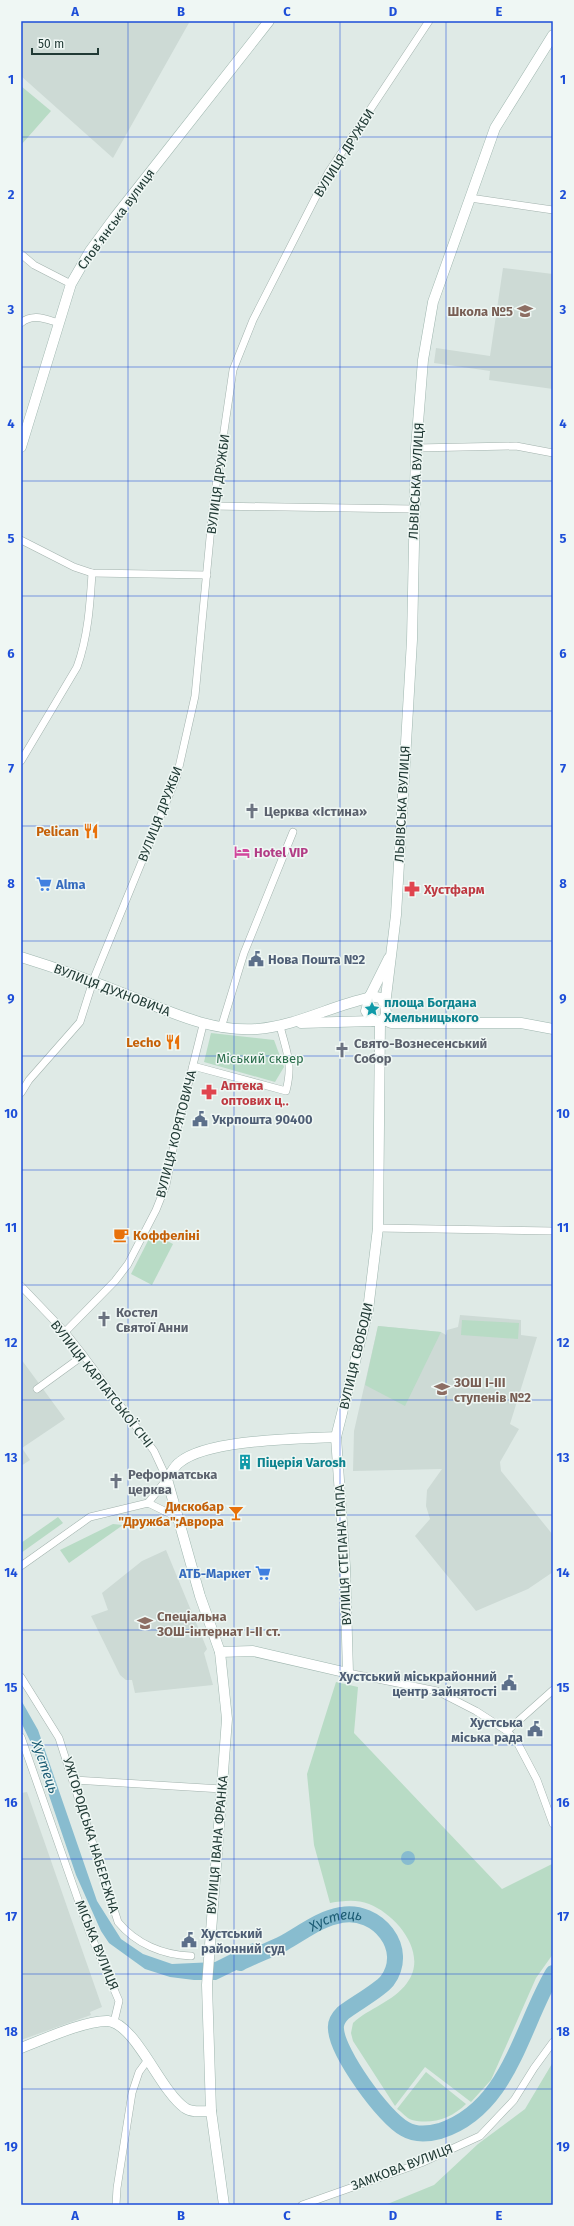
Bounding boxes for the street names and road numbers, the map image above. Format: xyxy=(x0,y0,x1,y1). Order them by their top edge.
street label: ВУЛИЦЯ ДРУЖБИ xyxy=(311,106,377,200)
street label: Словʼянська вулиця xyxy=(74,166,158,272)
street label: ЛЬВІВСЬКА ВУЛИЦЯ xyxy=(405,422,427,540)
street label: ВУЛИЦЯ ДРУЖБИ xyxy=(204,433,232,535)
street label: ЛЬВІВСЬКА ВУЛИЦЯ xyxy=(391,745,413,863)
street label: ВУЛИЦЯ ДРУЖБИ xyxy=(135,764,185,864)
street label: ВУЛИЦЯ ДУХНОВИЧА xyxy=(52,961,173,1019)
street label: ВУЛИЦЯ КОРЯТОВИЧА xyxy=(153,1068,199,1199)
street label: ВУЛИЦЯ СВОБОДИ xyxy=(336,1301,376,1411)
street label: ВУЛИЦЯ КАРПАТСЬКОЇ СІЧІ xyxy=(48,1317,156,1451)
street label: ВУЛИЦЯ СТЕПАНА ПАПА xyxy=(332,1484,354,1626)
street label: УЖГОРОДСЬКА НАБЕРЕЖНА xyxy=(60,1755,122,1915)
street label: ВУЛИЦЯ ІВАНА ФРАНКА xyxy=(203,1774,231,1915)
street label: МІСЬКА ВУЛИЦЯ xyxy=(72,1898,122,1992)
street label: ЗАМКОВА ВУЛИЦЯ xyxy=(349,2141,455,2193)

